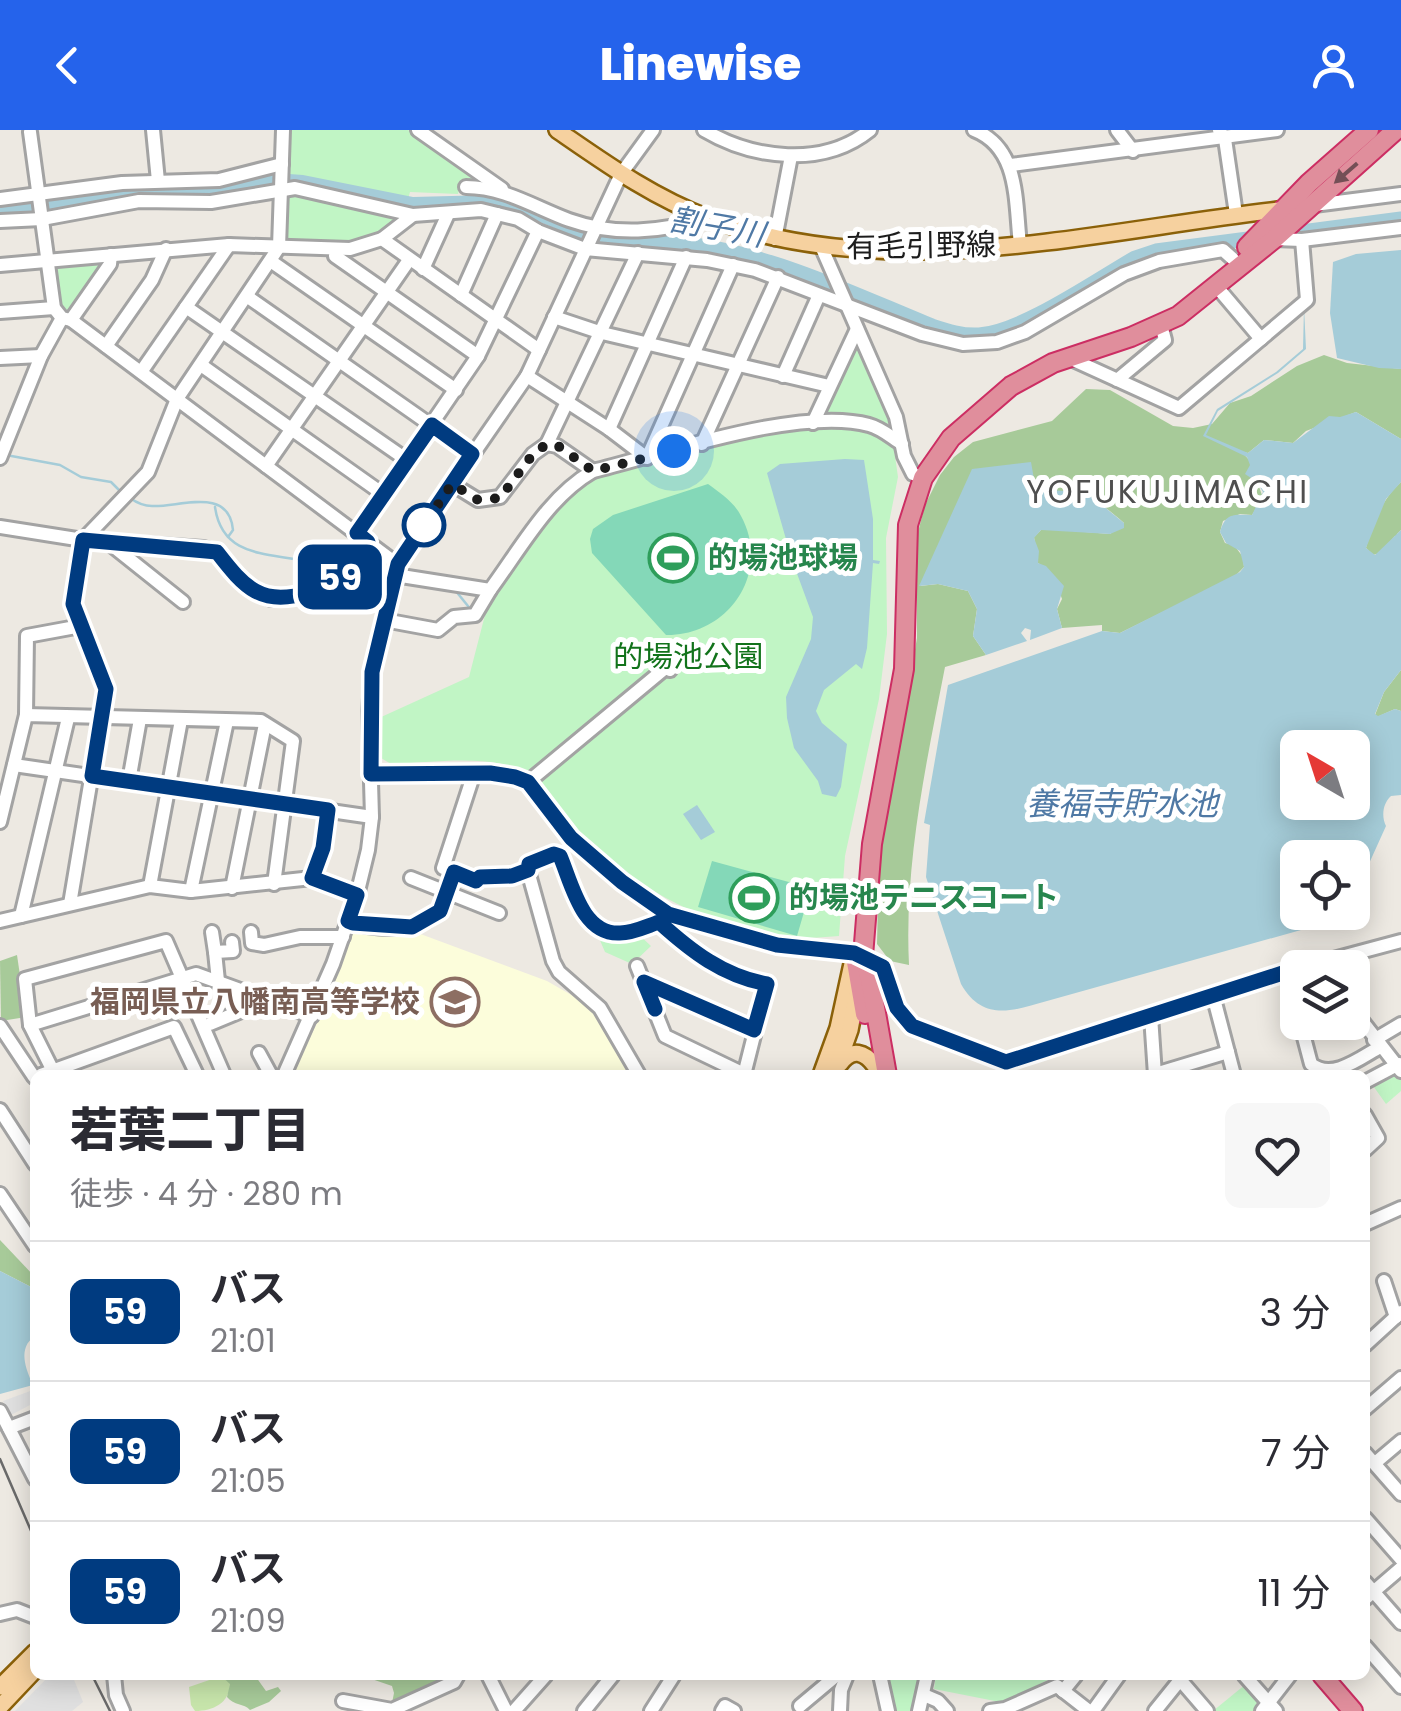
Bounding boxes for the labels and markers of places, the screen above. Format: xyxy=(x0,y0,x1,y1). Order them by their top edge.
unlabelled marker xyxy=(403,504,445,546)
sports icon: 的場池球場 xyxy=(647,532,699,584)
place label: 的場池球場 xyxy=(708,536,858,579)
sports icon: 的場池テニスコート xyxy=(728,872,780,924)
place label: 的場池テニスコート xyxy=(789,876,1059,919)
school or university icon: 福岡県立八幡南高等学校 xyxy=(429,976,481,1028)
place label: 福岡県立八幡南高等学校 xyxy=(90,980,420,1023)

